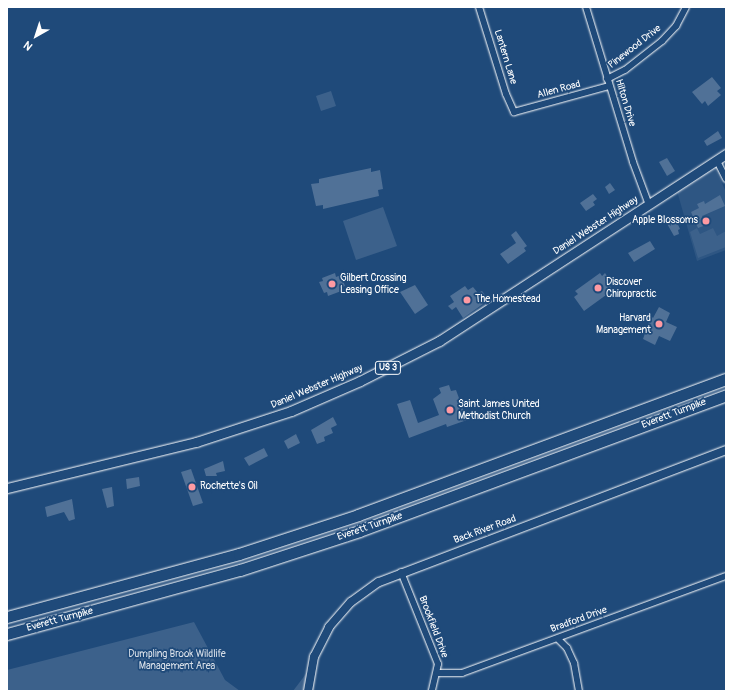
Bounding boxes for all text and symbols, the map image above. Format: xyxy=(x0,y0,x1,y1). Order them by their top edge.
north arrow xyxy=(16,16,56,56)
street label: Pinewood Drive xyxy=(606,23,664,71)
street label: Lantern Lane xyxy=(491,28,519,86)
text: N xyxy=(21,38,35,53)
street label: Allen Road xyxy=(536,78,582,102)
street label: Hilton Drive xyxy=(612,78,638,128)
street label: Daniel Webster Highway xyxy=(551,194,641,258)
place label: Apple Blossoms xyxy=(632,215,698,227)
marker: Apple Blossoms xyxy=(701,216,711,226)
place label: Gilbert Crossing Leasing Office xyxy=(340,272,407,296)
place label: Discover Chiropractic xyxy=(606,276,656,300)
marker: Gilbert Crossing Leasing Office xyxy=(327,279,337,289)
marker: Discover Chiropractic xyxy=(593,283,603,293)
place label: The Homestead xyxy=(475,294,541,306)
marker: The Homestead xyxy=(462,295,472,305)
place label: Harvard Management xyxy=(596,312,651,336)
marker: Harvard Management xyxy=(654,319,664,329)
road number: US 3 xyxy=(374,361,402,375)
street label: Daniel Webster Highway xyxy=(269,362,365,412)
street label: Everett Turnpike xyxy=(640,396,708,432)
place label: Saint James United Methodist Church xyxy=(458,398,540,422)
marker: Saint James United Methodist Church xyxy=(445,405,455,415)
place label: Rochette's Oil xyxy=(200,481,258,493)
marker: Rochette's Oil xyxy=(187,482,197,492)
street label: Everett Turnpike xyxy=(336,510,404,544)
street label: Back River Road xyxy=(452,513,518,547)
street label: Brookfield Drive xyxy=(416,594,450,660)
street label: Bradford Drive xyxy=(549,604,609,636)
street label: Everett Turnpike xyxy=(25,605,95,635)
park label: Dumpling Brook Wildlife Management Area xyxy=(128,648,226,672)

